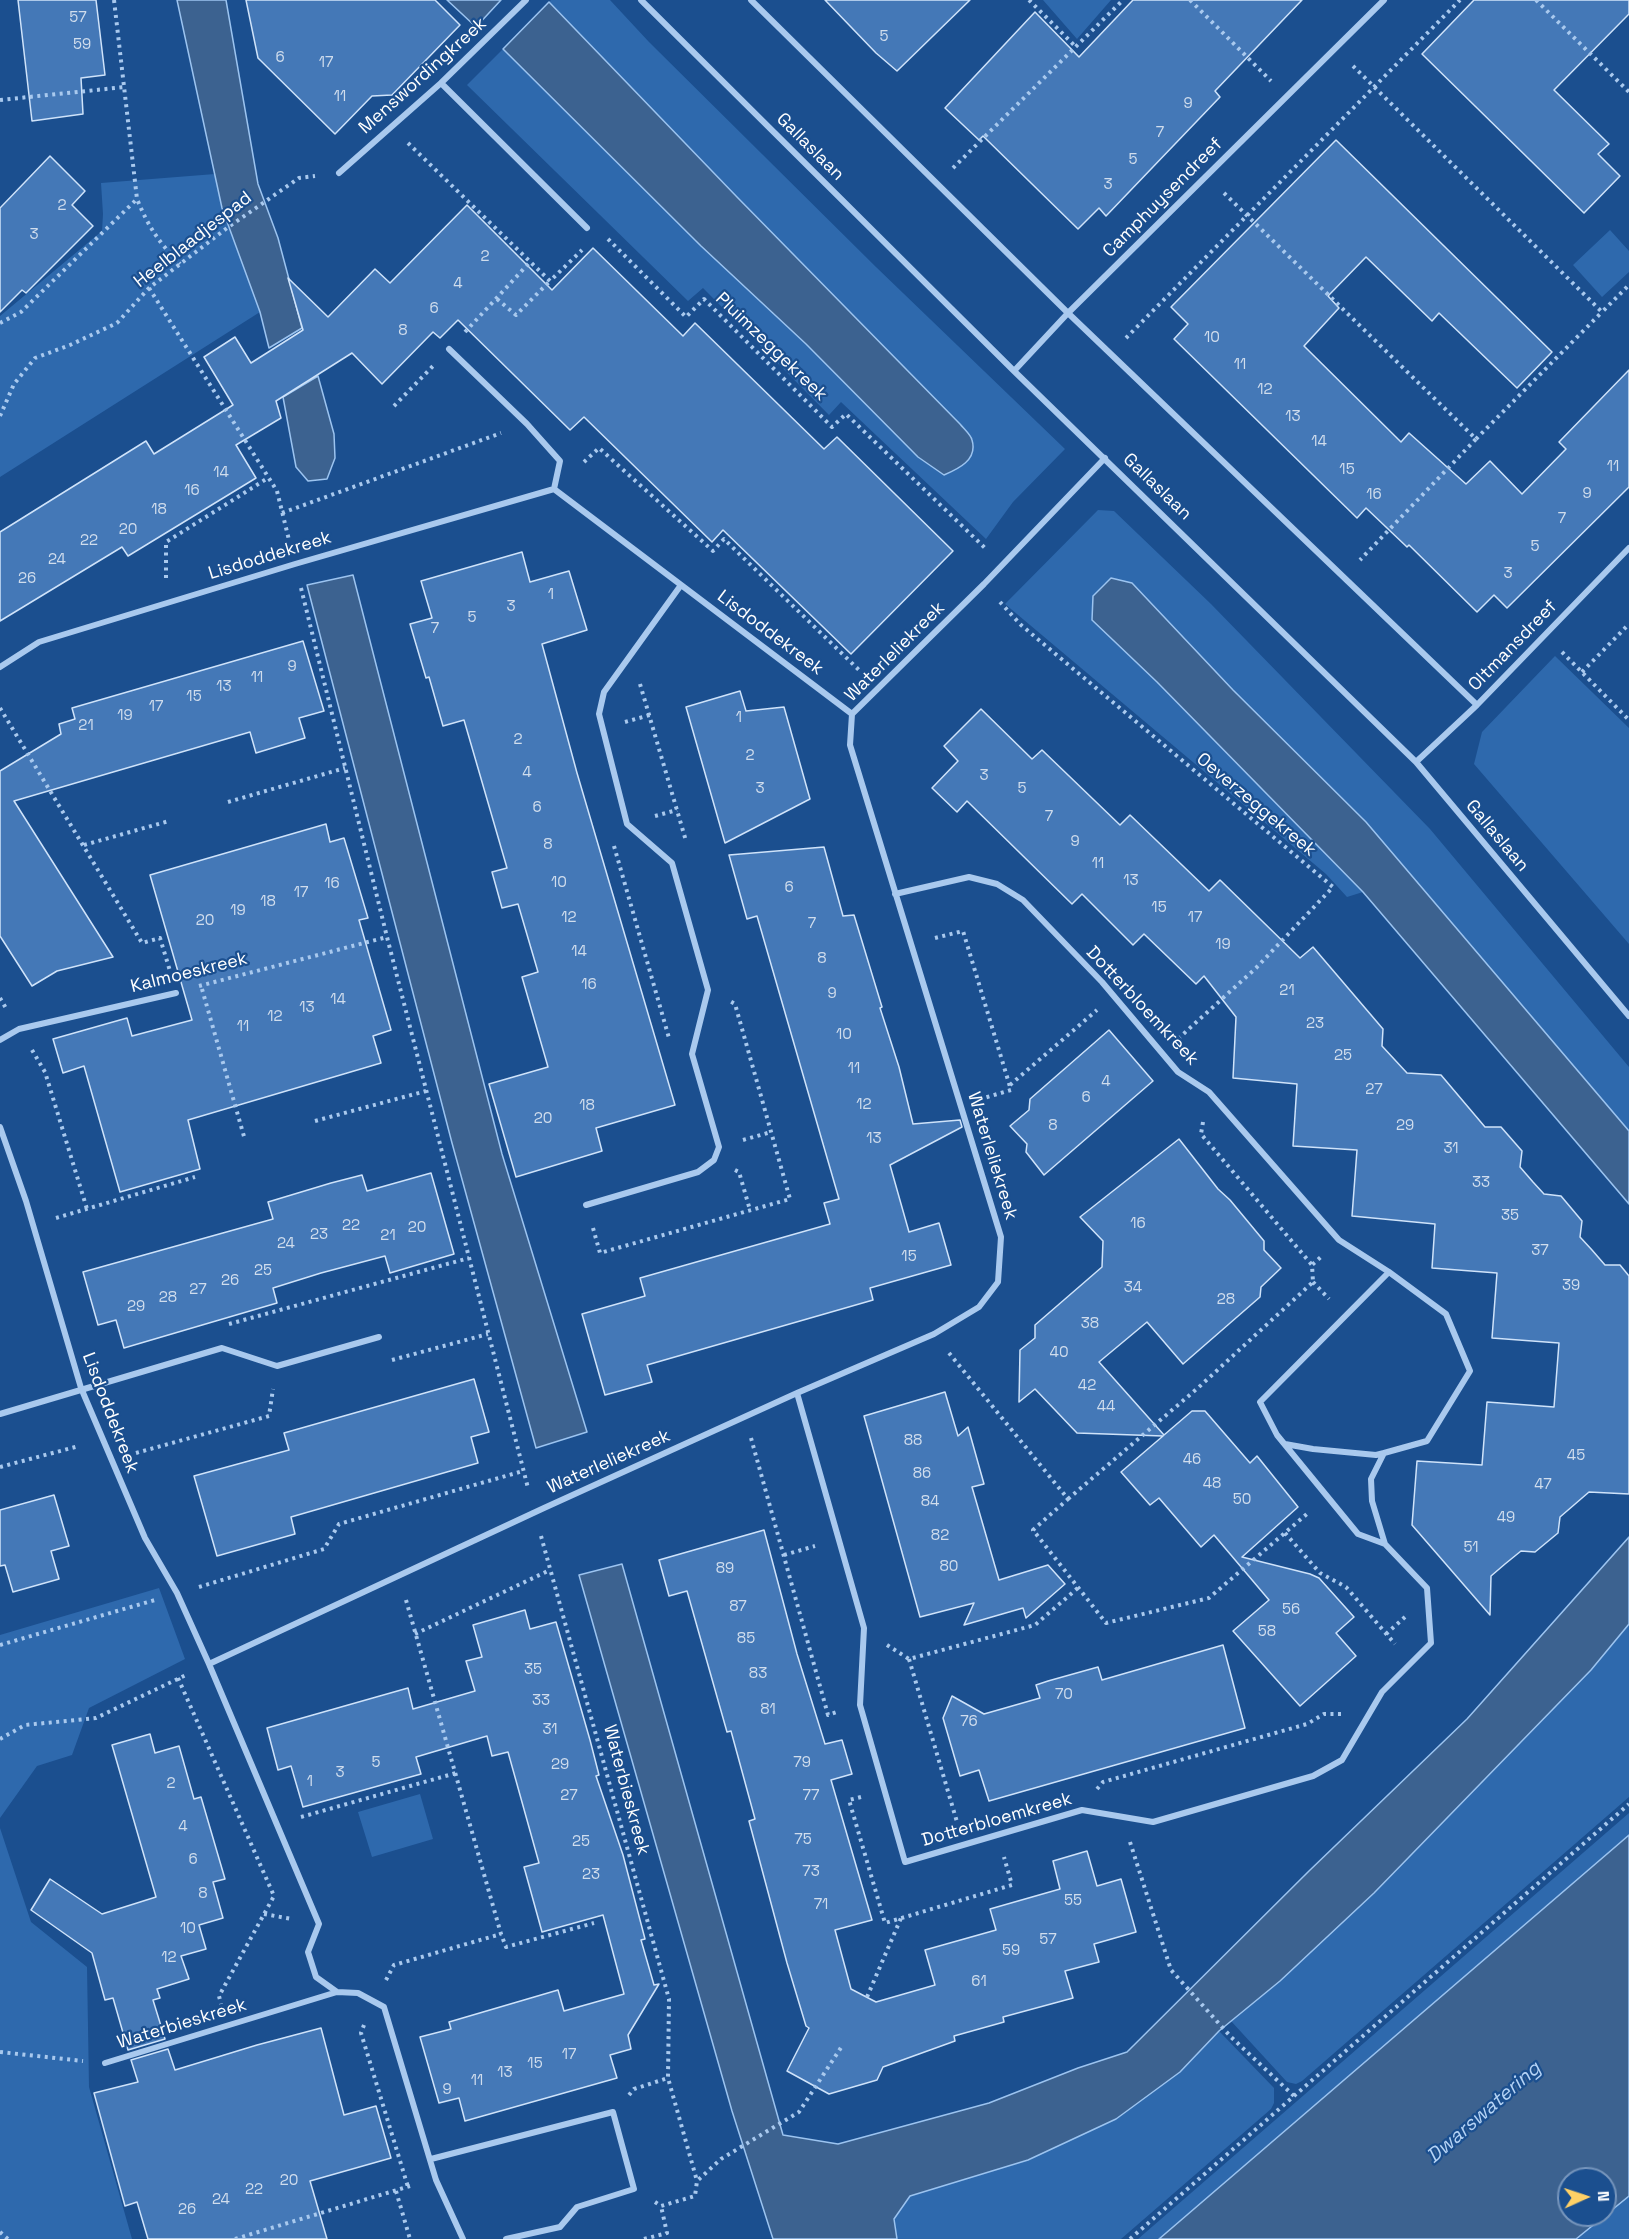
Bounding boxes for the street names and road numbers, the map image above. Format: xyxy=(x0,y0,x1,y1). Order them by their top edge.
street label: Menswordingkreek xyxy=(355,13,491,139)
street label: Gallaslaan xyxy=(772,109,848,185)
street label: Camphuysendreef xyxy=(1099,134,1227,262)
street label: Heelblaadjespad xyxy=(130,187,256,293)
street label: Pluimzeggekreek xyxy=(711,288,831,406)
street label: Gallaslaan xyxy=(1118,449,1196,525)
street label: Lisdoddekreek xyxy=(206,527,334,585)
street label: Lisdoddekreek xyxy=(713,586,827,680)
street label: Oltmansdreef xyxy=(1464,596,1562,696)
street label: Waterleliekreek xyxy=(841,598,949,706)
street label: Oeverzeggekreek xyxy=(1192,749,1320,861)
street label: Gallaslaan xyxy=(1461,796,1533,876)
street label: Dotterbloemkreek xyxy=(1081,942,1203,1070)
street label: Kalmoeskreek xyxy=(128,948,250,998)
street label: Waterleliekreek xyxy=(962,1090,1022,1222)
street label: Lisdoddekreek xyxy=(77,1350,143,1476)
street label: Waterleliekreek xyxy=(544,1425,674,1499)
street label: Waterbieskreek xyxy=(598,1722,654,1858)
street label: Dotterbloemkreek xyxy=(920,1788,1074,1852)
street label: Waterbieskreek xyxy=(115,1994,249,2054)

